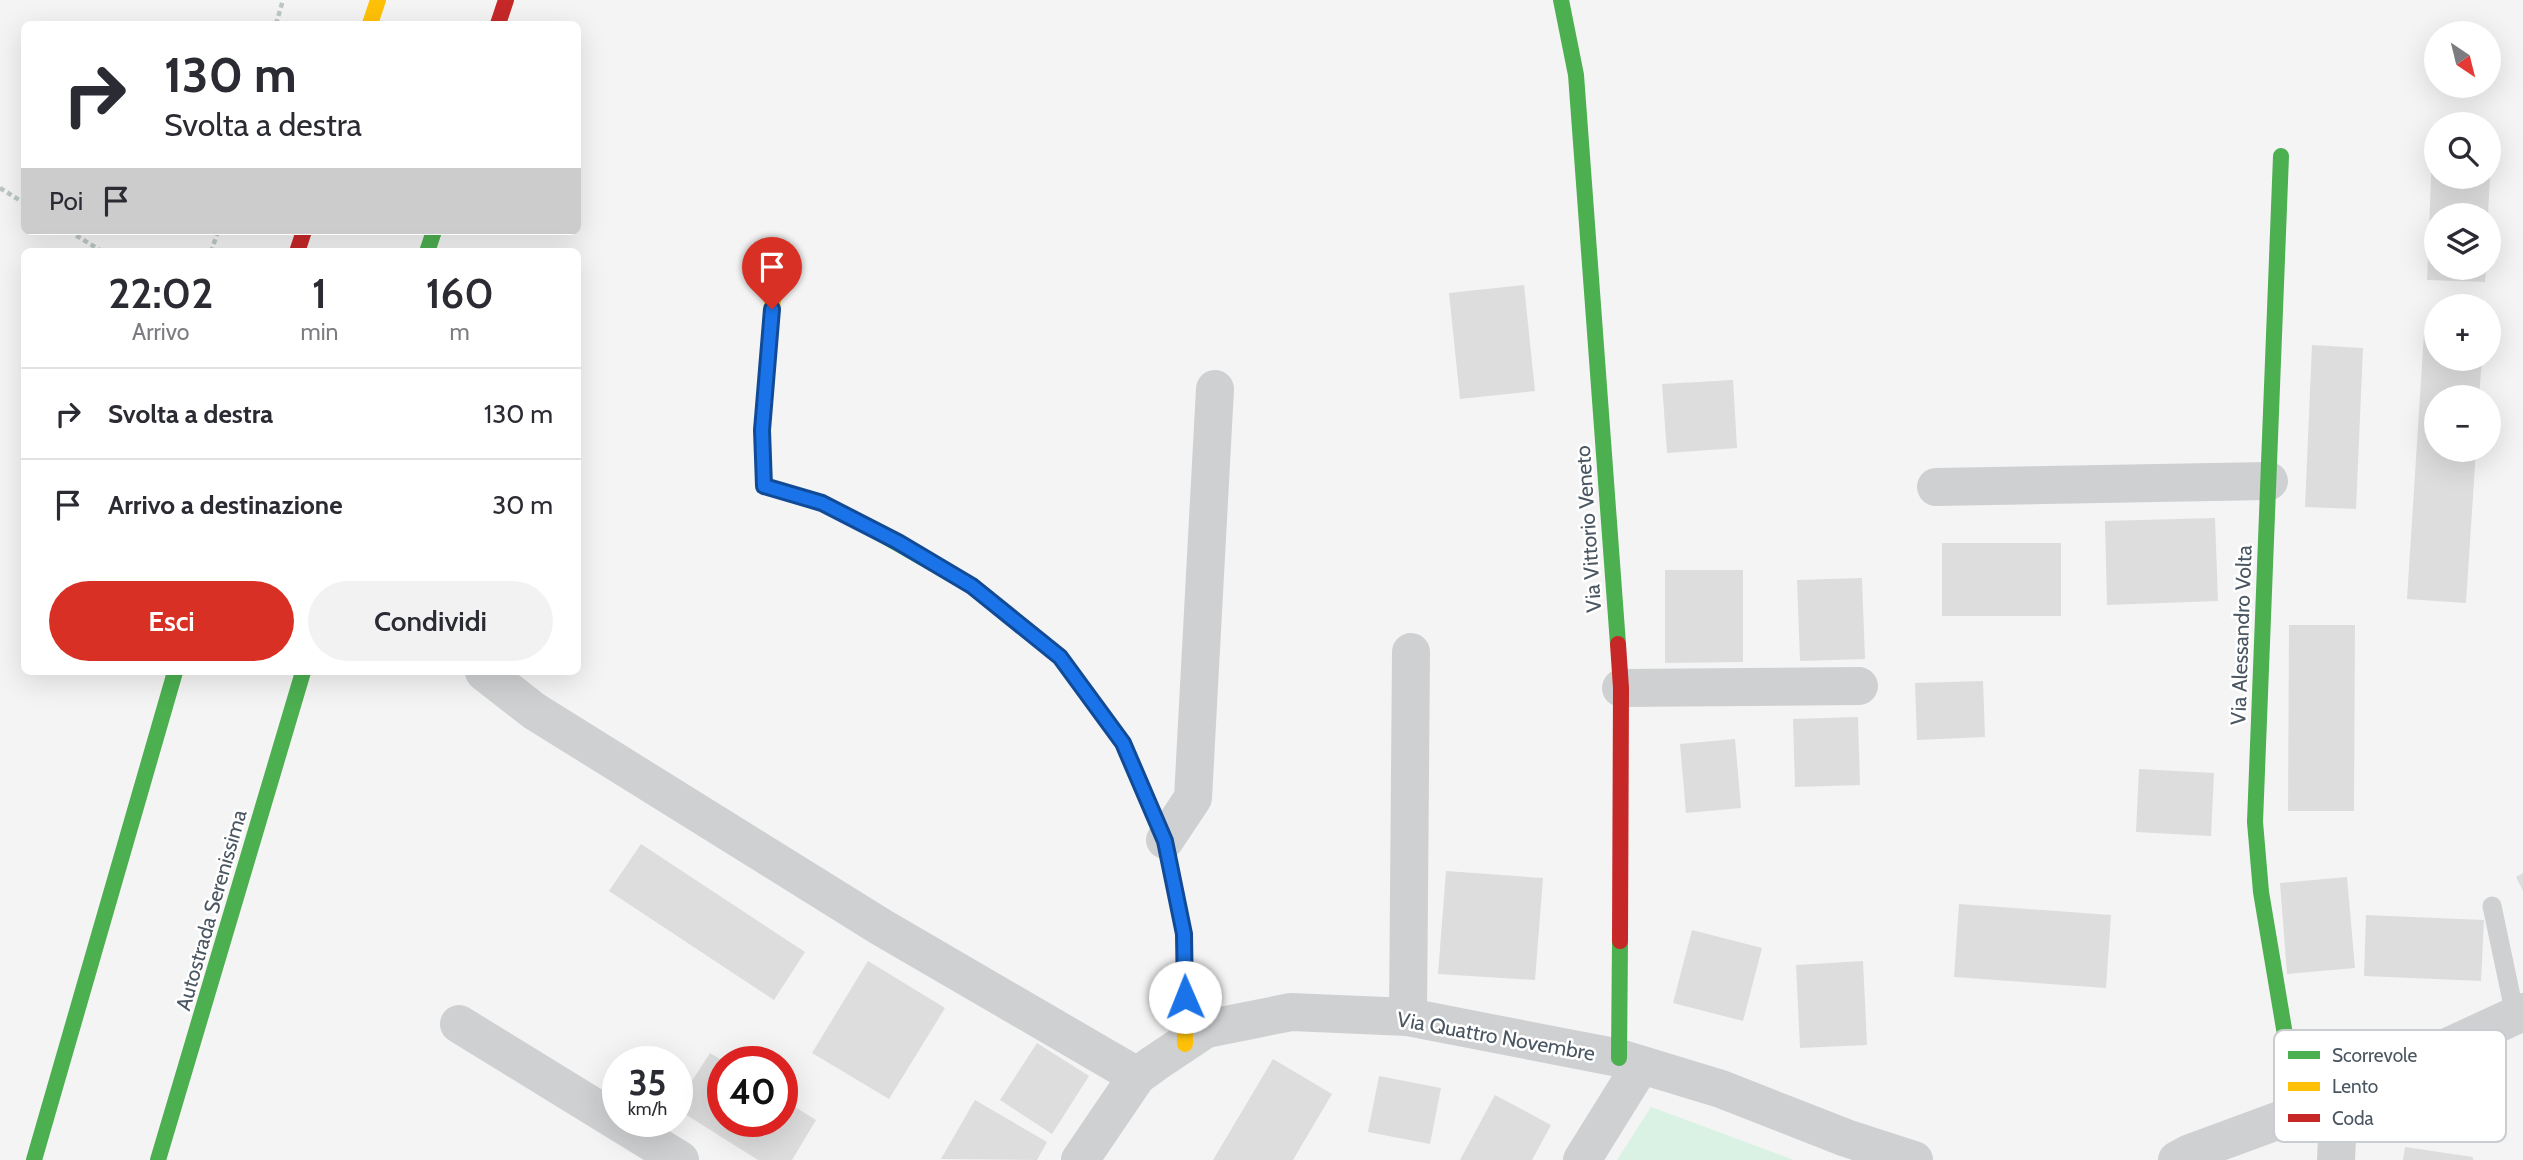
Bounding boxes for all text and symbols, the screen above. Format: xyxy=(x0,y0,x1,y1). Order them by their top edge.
north arrow xyxy=(2424,21,2501,98)
map controls xyxy=(2424,21,2501,462)
text: 130 m xyxy=(164,45,297,104)
icon: right xyxy=(49,49,140,140)
text: Svolta a destra xyxy=(164,105,362,144)
button: search xyxy=(2424,112,2501,189)
icon: arrive xyxy=(97,182,135,220)
text: Poi xyxy=(49,185,83,217)
button: layers xyxy=(2424,203,2501,280)
pin xyxy=(742,237,802,309)
icon: arrive xyxy=(753,248,791,286)
text: 22:02 xyxy=(108,267,213,319)
text: 1 xyxy=(312,267,327,319)
text: 160 xyxy=(426,267,494,319)
button: + xyxy=(2424,294,2501,371)
text: Arrivo xyxy=(132,318,189,346)
text: min xyxy=(301,318,338,346)
text: m xyxy=(450,318,470,346)
button: − xyxy=(2424,385,2501,462)
icon: right xyxy=(49,395,87,433)
text: Svolta a destra xyxy=(108,398,273,430)
text: 130 m xyxy=(484,398,553,430)
street label: Via Vittorio Veneto xyxy=(1570,445,1606,613)
icon: arrive xyxy=(49,486,87,524)
text: Arrivo a destinazione xyxy=(108,489,343,521)
text: 30 m xyxy=(492,489,553,521)
street label: Via Alessandro Volta xyxy=(2225,545,2257,725)
button: Esci xyxy=(49,581,294,661)
button: Condividi xyxy=(308,581,553,661)
street label: Autostrada Serenissima xyxy=(170,807,252,1013)
position arrow xyxy=(1148,960,1222,1034)
street label: Via Quattro Novembre xyxy=(1395,1006,1597,1066)
legend xyxy=(2274,1030,2506,1142)
text: Scorrevole xyxy=(2332,1044,2417,1067)
speed limit sign: 40 xyxy=(707,1046,798,1137)
text: 35 xyxy=(629,1061,666,1104)
text: Lento xyxy=(2332,1075,2378,1098)
text: km/h xyxy=(628,1098,667,1120)
text: Coda xyxy=(2332,1107,2374,1130)

